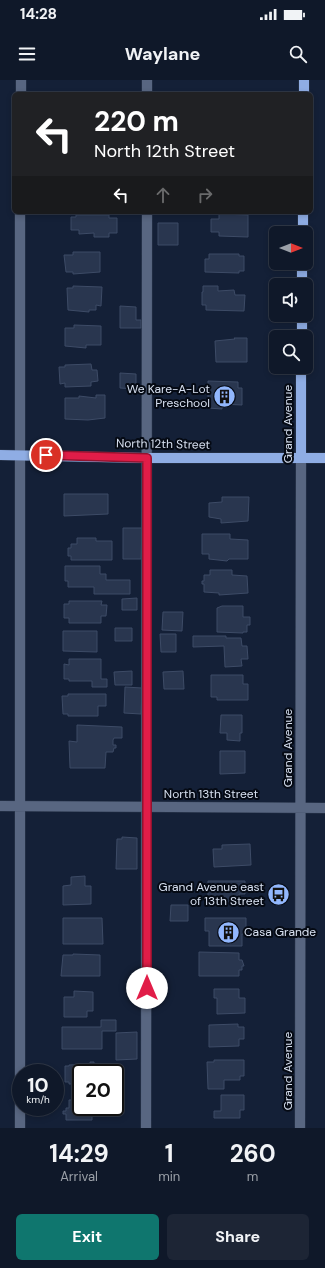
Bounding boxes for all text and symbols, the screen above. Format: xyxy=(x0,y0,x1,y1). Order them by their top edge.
text: 14:28 xyxy=(20,4,57,24)
text: Waylane xyxy=(125,42,200,66)
icon: menu xyxy=(16,43,38,65)
icon: search xyxy=(287,43,309,65)
text: 220 m xyxy=(94,103,179,140)
icon: left xyxy=(28,108,80,160)
text: North 12th Street xyxy=(94,139,235,163)
icon: left xyxy=(110,184,132,206)
icon: ahead xyxy=(152,184,174,206)
icon: right xyxy=(194,184,216,206)
north arrow xyxy=(269,226,313,270)
map controls xyxy=(269,226,313,374)
button: sound xyxy=(269,278,313,322)
button: search xyxy=(269,330,313,374)
place label: We Kare-A-Lot Preschool xyxy=(127,381,210,411)
building icon: We Kare-A-Lot Preschool xyxy=(212,383,238,409)
street label: Grand Avenue xyxy=(280,385,296,463)
street label: North 12th Street xyxy=(116,435,210,453)
pin xyxy=(29,438,63,472)
icon: arrive xyxy=(35,444,57,466)
street label: Grand Avenue xyxy=(280,709,296,787)
street label: North 13th Street xyxy=(164,786,258,802)
place label: Grand Avenue east of 13th Street xyxy=(159,879,264,909)
bus stop icon: Grand Avenue east of 13th Street xyxy=(266,881,292,907)
building icon: Casa Grande xyxy=(215,919,241,945)
place label: Casa Grande xyxy=(244,924,316,940)
position arrow xyxy=(126,967,168,1009)
street label: Grand Avenue xyxy=(280,1032,296,1110)
speed limit sign: 20 xyxy=(72,1064,124,1116)
text: 10 xyxy=(27,1072,49,1098)
text: km/h xyxy=(26,1093,50,1106)
text: 14:29 xyxy=(49,1138,109,1169)
text: 1 xyxy=(165,1138,174,1169)
text: 260 xyxy=(230,1138,276,1169)
text: Arrival xyxy=(60,1168,98,1185)
text: min xyxy=(158,1168,180,1185)
text: m xyxy=(247,1168,258,1185)
button: Exit xyxy=(16,1214,159,1260)
button: Share xyxy=(167,1214,309,1260)

